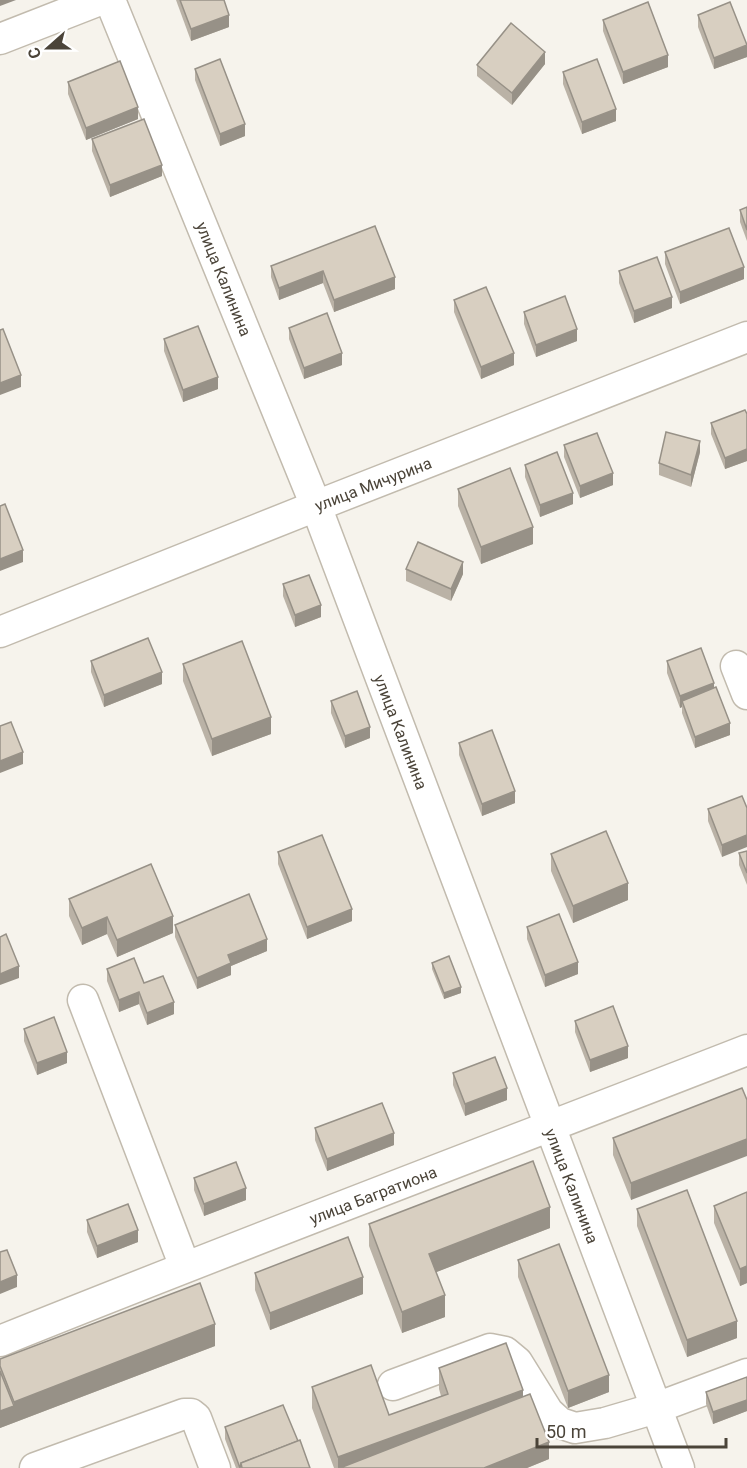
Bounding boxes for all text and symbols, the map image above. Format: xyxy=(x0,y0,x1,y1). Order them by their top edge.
north arrow xyxy=(18,18,78,78)
text: С xyxy=(24,45,45,61)
street label: улица Калинина xyxy=(192,219,255,339)
street label: улица Мичурина xyxy=(312,453,434,515)
street label: улица Калинина xyxy=(370,672,431,792)
street label: улица Калинина xyxy=(541,1126,602,1246)
street label: улица Багратиона xyxy=(307,1162,440,1229)
scale bar xyxy=(537,1411,726,1449)
text: 50 m xyxy=(546,1421,586,1442)

